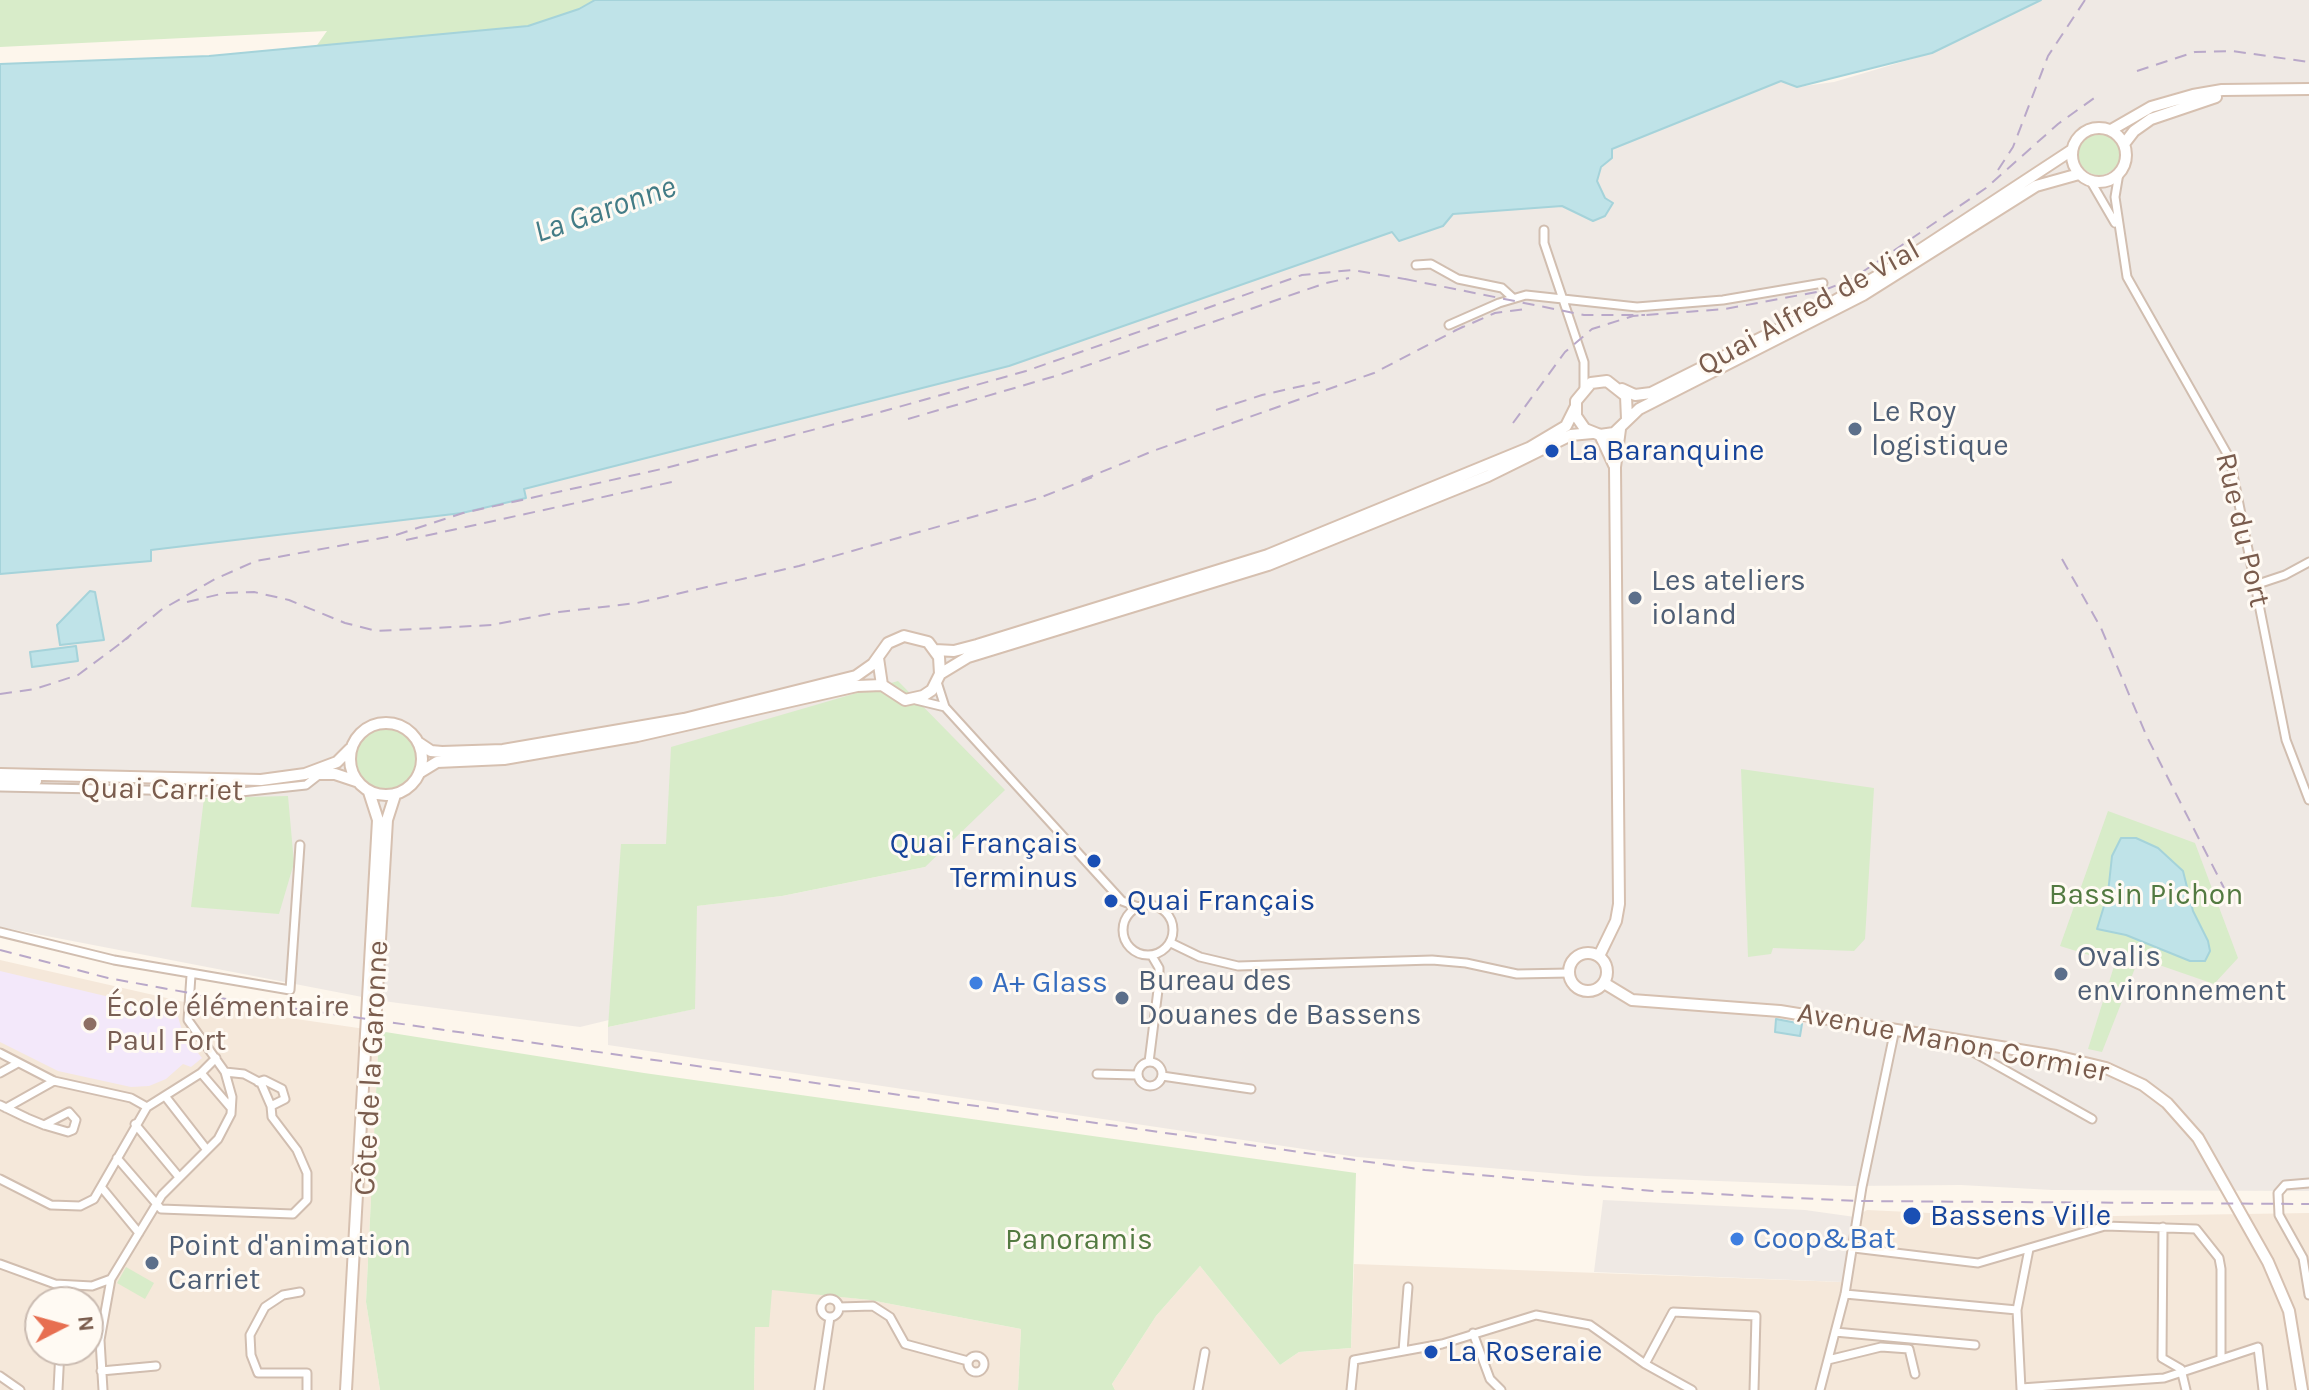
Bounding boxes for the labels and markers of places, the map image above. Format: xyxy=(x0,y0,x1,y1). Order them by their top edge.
place label: Le Roy logistique xyxy=(1871,394,2009,464)
marker: Le Roy logistique xyxy=(1846,420,1864,438)
place label: La Baranquine xyxy=(1568,433,1764,469)
marker: La Baranquine xyxy=(1543,442,1561,460)
place label: Les ateliers ioland xyxy=(1651,563,1806,634)
marker: Les ateliers ioland xyxy=(1626,589,1644,607)
place label: Quai Français Terminus xyxy=(890,826,1078,896)
marker: Quai Français Terminus xyxy=(1085,852,1103,870)
place label: Quai Français xyxy=(1127,883,1315,919)
marker: Quai Français xyxy=(1102,892,1120,910)
place label: Ovalis environnement xyxy=(2077,939,2286,1010)
place label: Bureau des Douanes de Bassens xyxy=(1138,963,1422,1034)
place label: A+ Glass xyxy=(992,965,1108,1001)
marker: Ovalis environnement xyxy=(2052,965,2070,983)
marker: A+ Glass xyxy=(967,974,985,992)
place label: École élémentaire Paul Fort xyxy=(106,989,349,1060)
marker: Bureau des Douanes de Bassens xyxy=(1113,989,1131,1007)
marker: École élémentaire Paul Fort xyxy=(81,1015,99,1033)
place label: Bassens Ville xyxy=(1930,1198,2111,1234)
marker: Bassens Ville xyxy=(1901,1205,1923,1227)
place label: Coop&Bat xyxy=(1753,1221,1896,1257)
place label: Point d'animation Carriet xyxy=(168,1228,411,1298)
marker: Coop&Bat xyxy=(1728,1230,1746,1248)
marker: Point d'animation Carriet xyxy=(143,1254,161,1272)
place label: La Roseraie xyxy=(1447,1334,1602,1370)
marker: La Roseraie xyxy=(1422,1343,1440,1361)

